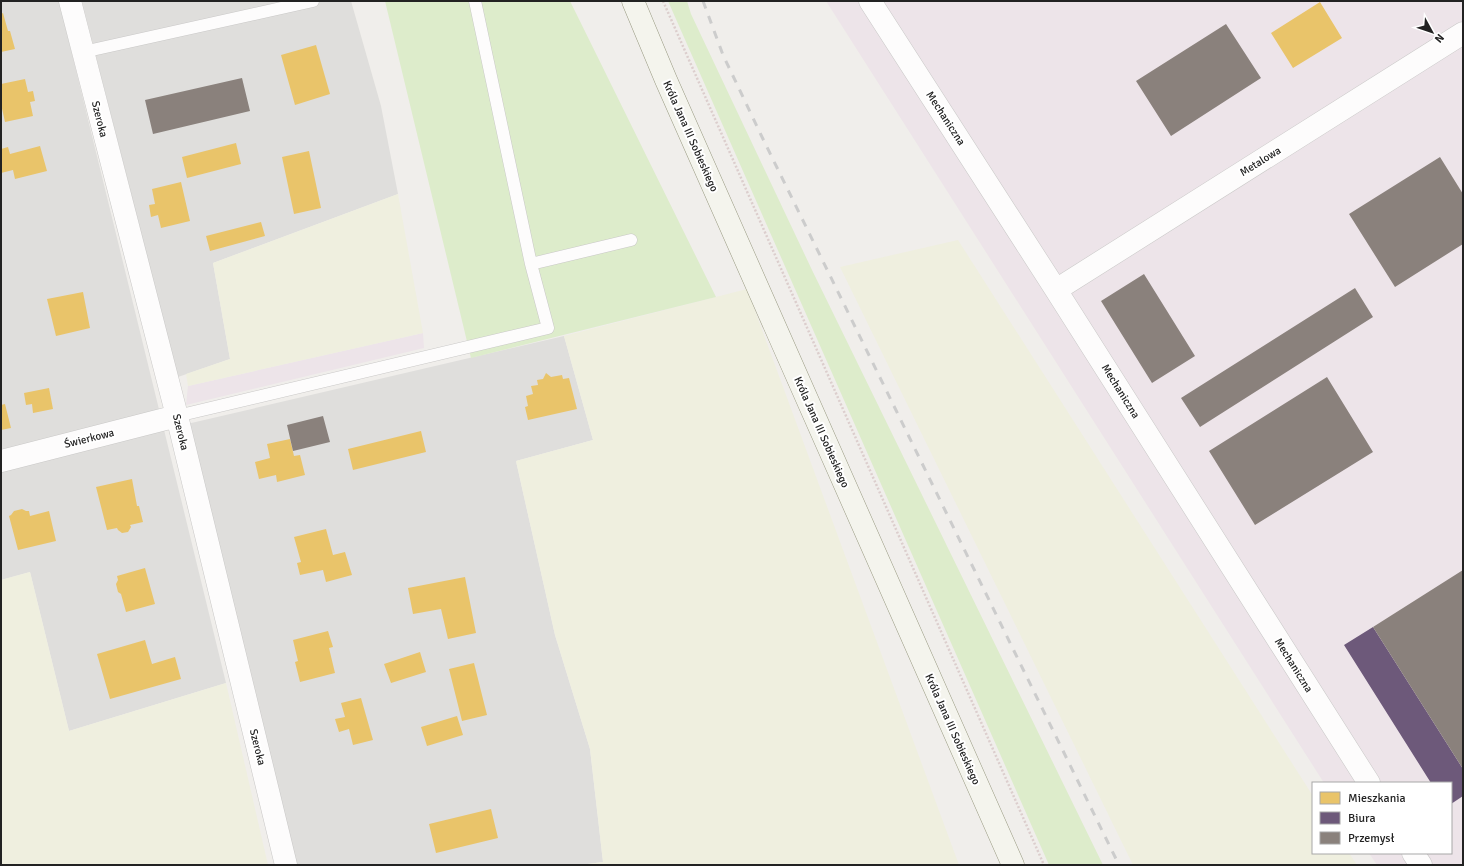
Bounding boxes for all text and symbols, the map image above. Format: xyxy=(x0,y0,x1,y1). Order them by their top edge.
north arrow xyxy=(1412,12,1452,52)
text: N xyxy=(1432,31,1447,45)
street label: Króla Jana III Sobieskiego xyxy=(660,79,721,194)
street label: Mechaniczna xyxy=(923,89,968,148)
street label: Szeroka xyxy=(89,100,110,139)
street label: Metalowa xyxy=(1237,144,1284,179)
street label: Mechaniczna xyxy=(1099,362,1143,421)
street label: Króla Jana III Sobieskiego xyxy=(791,375,852,490)
street label: Szeroka xyxy=(170,413,191,452)
street label: Świerkowa xyxy=(63,425,116,451)
street label: Mechaniczna xyxy=(1272,636,1316,695)
street label: Króla Jana III Sobieskiego xyxy=(922,672,983,787)
street label: Szeroka xyxy=(247,728,268,767)
legend xyxy=(1312,782,1452,854)
text: Mieszkania xyxy=(1348,791,1406,806)
text: Biura xyxy=(1348,811,1376,826)
text: Przemysł xyxy=(1348,831,1395,846)

